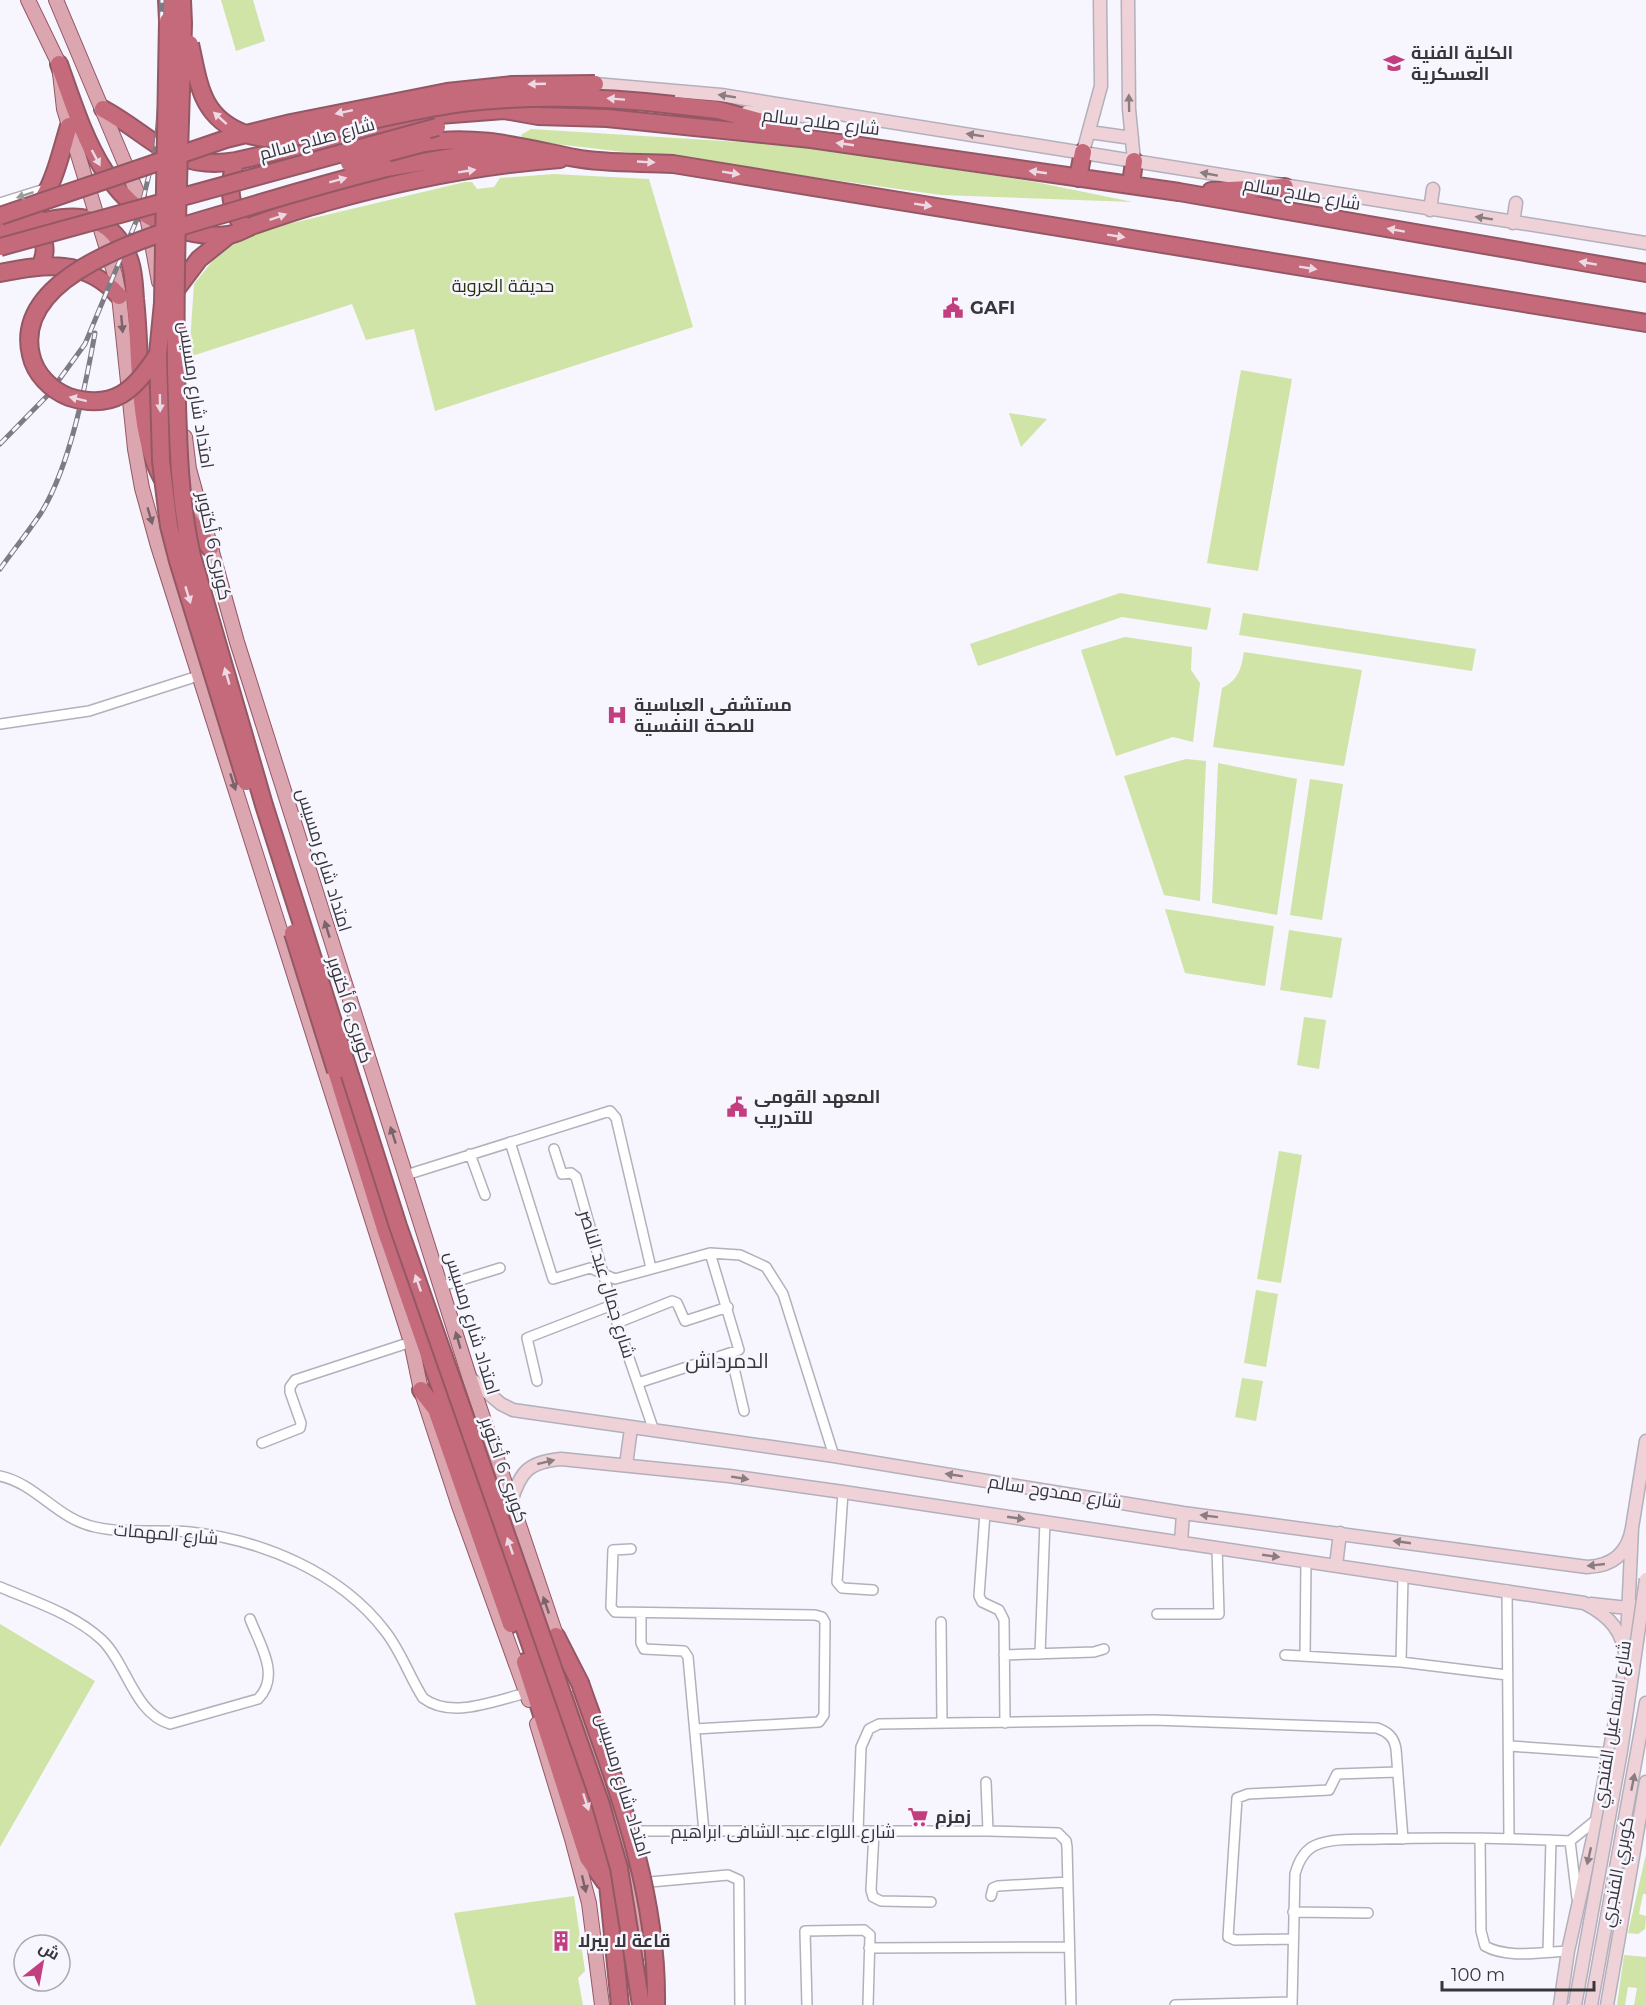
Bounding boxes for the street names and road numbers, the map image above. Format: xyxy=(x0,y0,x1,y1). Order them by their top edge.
street label: شارع صلاح سالم xyxy=(761,104,881,141)
street label: شارع صلاح سالم xyxy=(257,113,377,166)
street label: شارع صلاح سالم xyxy=(1242,173,1362,216)
street label: امتداد شارع رمسيس xyxy=(173,320,218,470)
street label: كوبرى 6 أكتوبر xyxy=(192,489,236,602)
street label: امتداد شارع رمسيس xyxy=(291,786,356,935)
street label: كوبرى 6 أكتوبر xyxy=(322,953,378,1066)
street label: شارع جمال عبد الناصر xyxy=(573,1206,640,1361)
street label: امتداد شارع رمسيس xyxy=(439,1249,504,1398)
street label: كوبرى 6 أكتوبر xyxy=(475,1413,532,1526)
street label: شارع ممدوح سالم xyxy=(987,1471,1123,1514)
street label: شارع المهمات xyxy=(113,1518,219,1551)
street label: شارع اسماعيل الفنجري xyxy=(1588,1639,1639,1810)
street label: امتداد شارع رمسيس xyxy=(590,1711,655,1860)
street label: كوبري الفنجري xyxy=(1596,1815,1641,1929)
street label: شارع اللواء عبد الشافى ابراهيم xyxy=(671,1821,895,1844)

